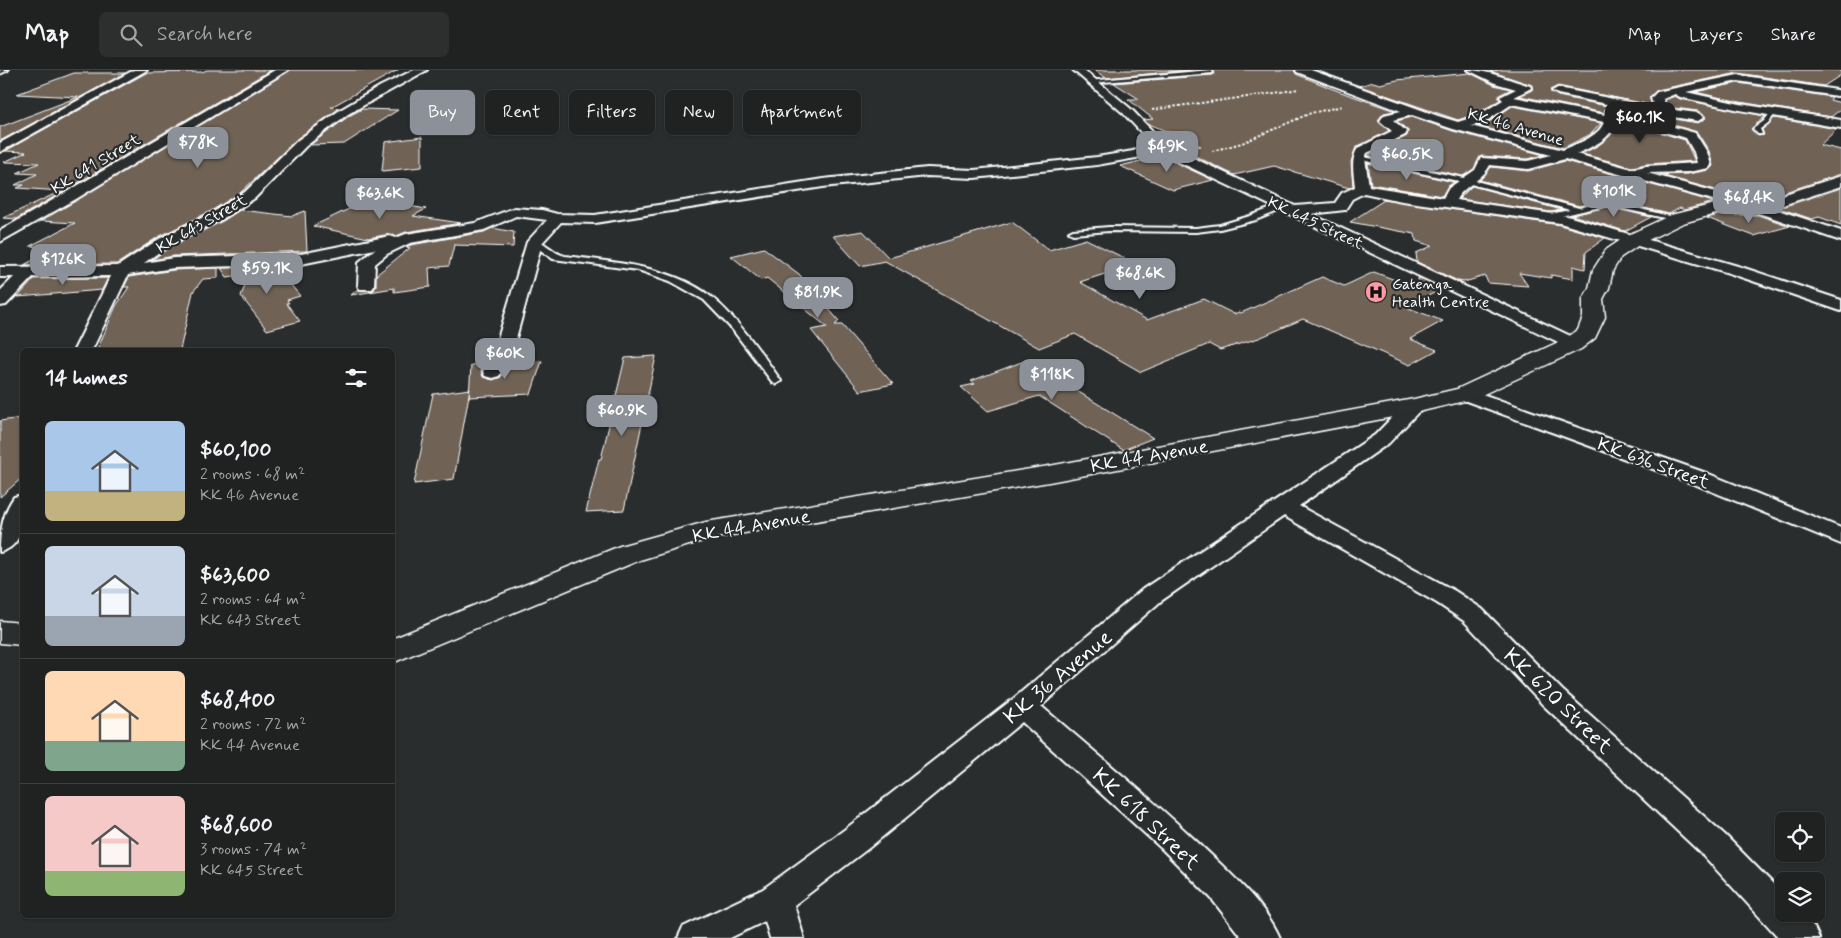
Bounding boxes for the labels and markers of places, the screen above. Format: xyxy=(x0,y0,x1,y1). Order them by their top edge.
pin: $60.1K xyxy=(1599,102,1681,144)
pin: $78K xyxy=(168,126,228,169)
pin: $49K xyxy=(1137,131,1197,173)
pin: $60.5K xyxy=(1366,138,1448,181)
pin: $101K xyxy=(1579,176,1649,218)
pin: $63.6K xyxy=(339,178,421,220)
pin: $68.4K xyxy=(1708,182,1790,224)
pin: $126K xyxy=(28,244,98,286)
pin: $59.1K xyxy=(226,252,308,295)
pin: $68.6K xyxy=(1099,258,1181,300)
place label: Gatenga Health Centre xyxy=(1392,274,1489,313)
pin: $81.9K xyxy=(777,276,859,319)
hospital icon: Gatenga Health Centre xyxy=(1364,280,1388,304)
pin: $60K xyxy=(475,338,535,380)
pin: $118K xyxy=(1017,358,1087,401)
pin: $60.9K xyxy=(581,394,663,437)

